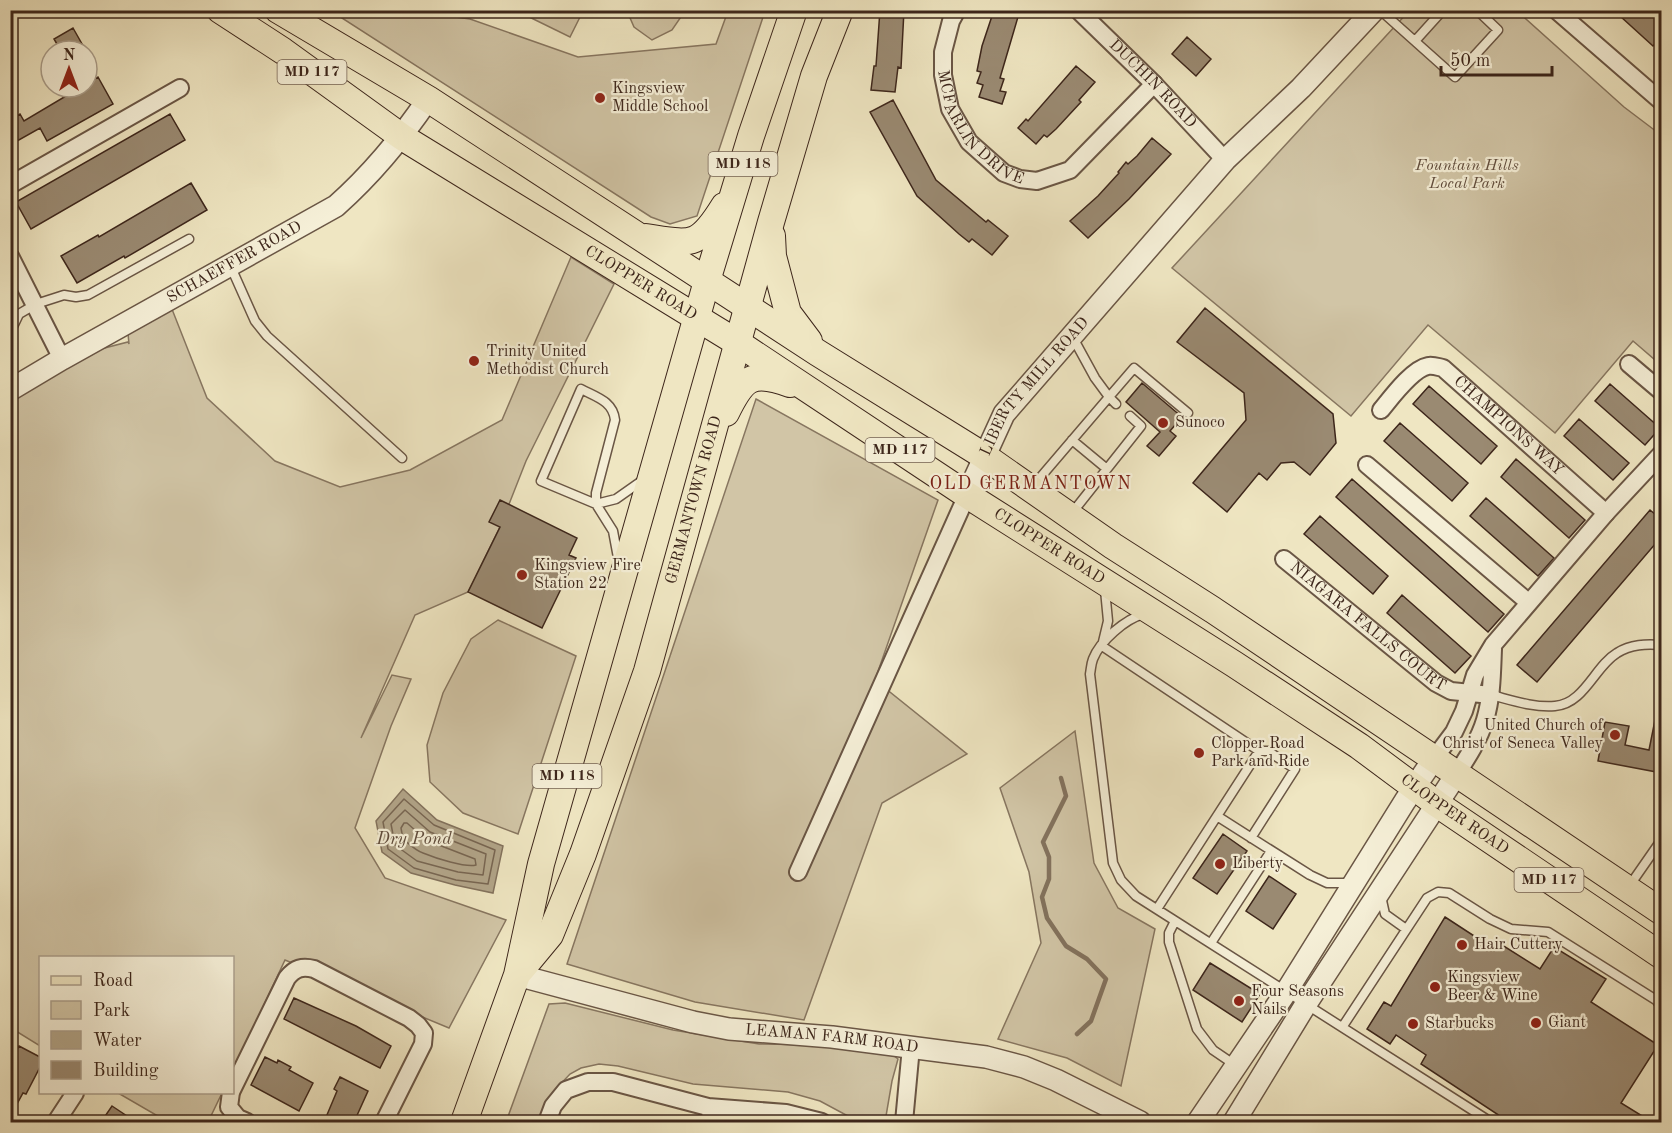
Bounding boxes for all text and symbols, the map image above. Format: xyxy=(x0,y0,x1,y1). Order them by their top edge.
street label: DUCHIN ROAD xyxy=(1106,37,1199,131)
north arrow xyxy=(39,39,99,99)
scale bar xyxy=(1441,39,1552,77)
text: N xyxy=(63,48,76,64)
text: 50 m xyxy=(1450,52,1490,70)
road number: MD 117 xyxy=(278,60,346,84)
street label: MCFARLIN DRIVE xyxy=(934,69,1026,188)
place label: Kingsview Middle School xyxy=(612,81,708,115)
marker: Kingsview Middle School xyxy=(593,91,607,105)
road number: MD 118 xyxy=(708,152,777,176)
park label: Fountain Hills Local Park xyxy=(1414,158,1519,192)
street label: SCHAEFFER ROAD xyxy=(164,219,305,307)
street label: CLOPPER ROAD xyxy=(582,243,699,324)
street label: LIBERTY MILL ROAD xyxy=(978,314,1092,458)
place label: Trinity United Methodist Church xyxy=(486,344,609,378)
marker: Trinity United Methodist Church xyxy=(467,354,481,368)
street label: CHAMPIONS WAY xyxy=(1450,373,1567,479)
street label: GERMANTOWN ROAD xyxy=(663,414,725,586)
place label: Sunoco xyxy=(1175,415,1225,431)
marker: Sunoco xyxy=(1156,416,1170,430)
road number: MD 117 xyxy=(866,438,934,462)
district label: OLD GERMANTOWN xyxy=(930,475,1132,493)
street label: CLOPPER ROAD xyxy=(991,506,1107,588)
place label: Kingsview Fire Station 22 xyxy=(534,558,641,592)
street label: NIAGARA FALLS COURT xyxy=(1287,559,1448,695)
marker: Kingsview Fire Station 22 xyxy=(515,568,529,582)
place label: United Church of Christ of Seneca Valley xyxy=(1442,718,1604,752)
marker: United Church of Christ of Seneca Valley xyxy=(1608,728,1622,742)
place label: Clopper Road Park and Ride xyxy=(1211,736,1309,770)
marker: Clopper Road Park and Ride xyxy=(1192,746,1206,760)
road number: MD 118 xyxy=(532,764,602,788)
street label: CLOPPER ROAD xyxy=(1397,772,1511,858)
water label: Dry Pond xyxy=(375,830,452,848)
place label: Liberty xyxy=(1232,856,1284,872)
marker: Liberty xyxy=(1213,857,1227,871)
road number: MD 117 xyxy=(1514,868,1584,892)
place label: Hair Cuttery xyxy=(1474,937,1563,953)
marker: Hair Cuttery xyxy=(1455,938,1469,952)
legend xyxy=(39,956,234,1094)
place label: Kingsview Beer & Wine xyxy=(1447,970,1538,1004)
text: Road xyxy=(93,972,133,990)
marker: Kingsview Beer & Wine xyxy=(1428,980,1442,994)
place label: Four Seasons Nails xyxy=(1251,984,1344,1018)
marker: Four Seasons Nails xyxy=(1232,994,1246,1008)
text: Park xyxy=(93,1002,130,1020)
place label: Giant xyxy=(1548,1015,1586,1031)
place label: Starbucks xyxy=(1425,1016,1494,1032)
marker: Giant xyxy=(1529,1016,1543,1030)
marker: Starbucks xyxy=(1406,1017,1420,1031)
street label: LEAMAN FARM ROAD xyxy=(745,1022,919,1056)
text: Water xyxy=(93,1032,142,1050)
text: Building xyxy=(93,1062,159,1080)

